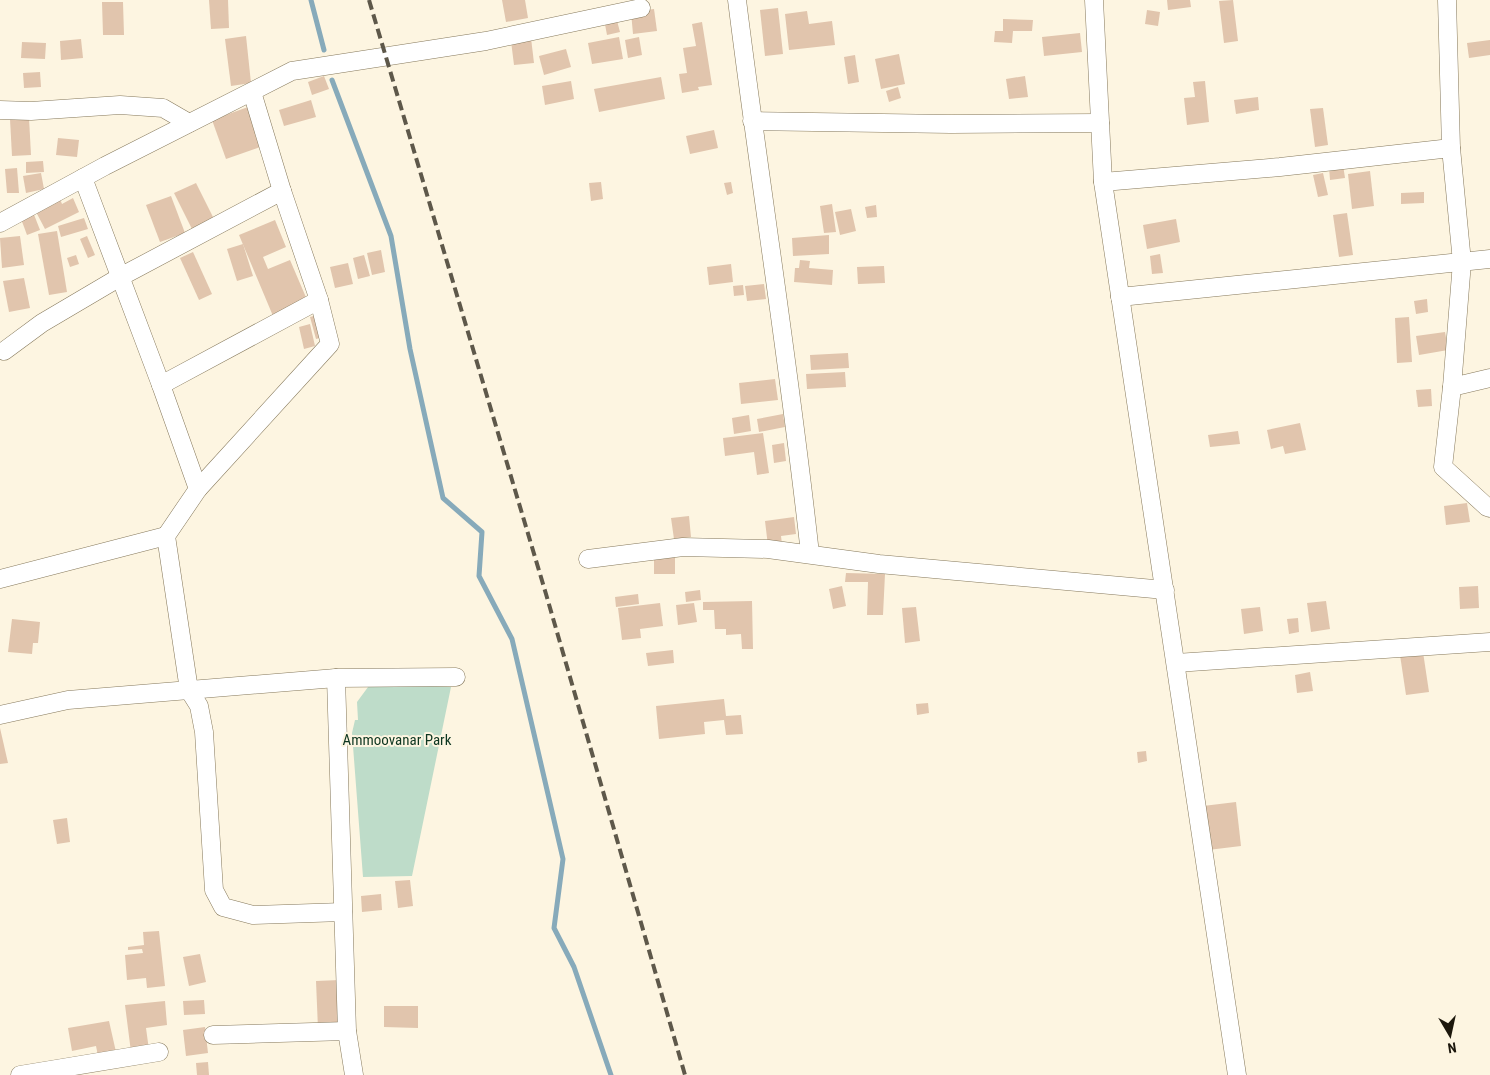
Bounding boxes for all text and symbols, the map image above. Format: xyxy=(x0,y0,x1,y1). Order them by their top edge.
park label: Ammoovanar Park xyxy=(343,731,452,749)
north arrow xyxy=(1425,1010,1475,1060)
text: N xyxy=(1447,1039,1458,1056)

